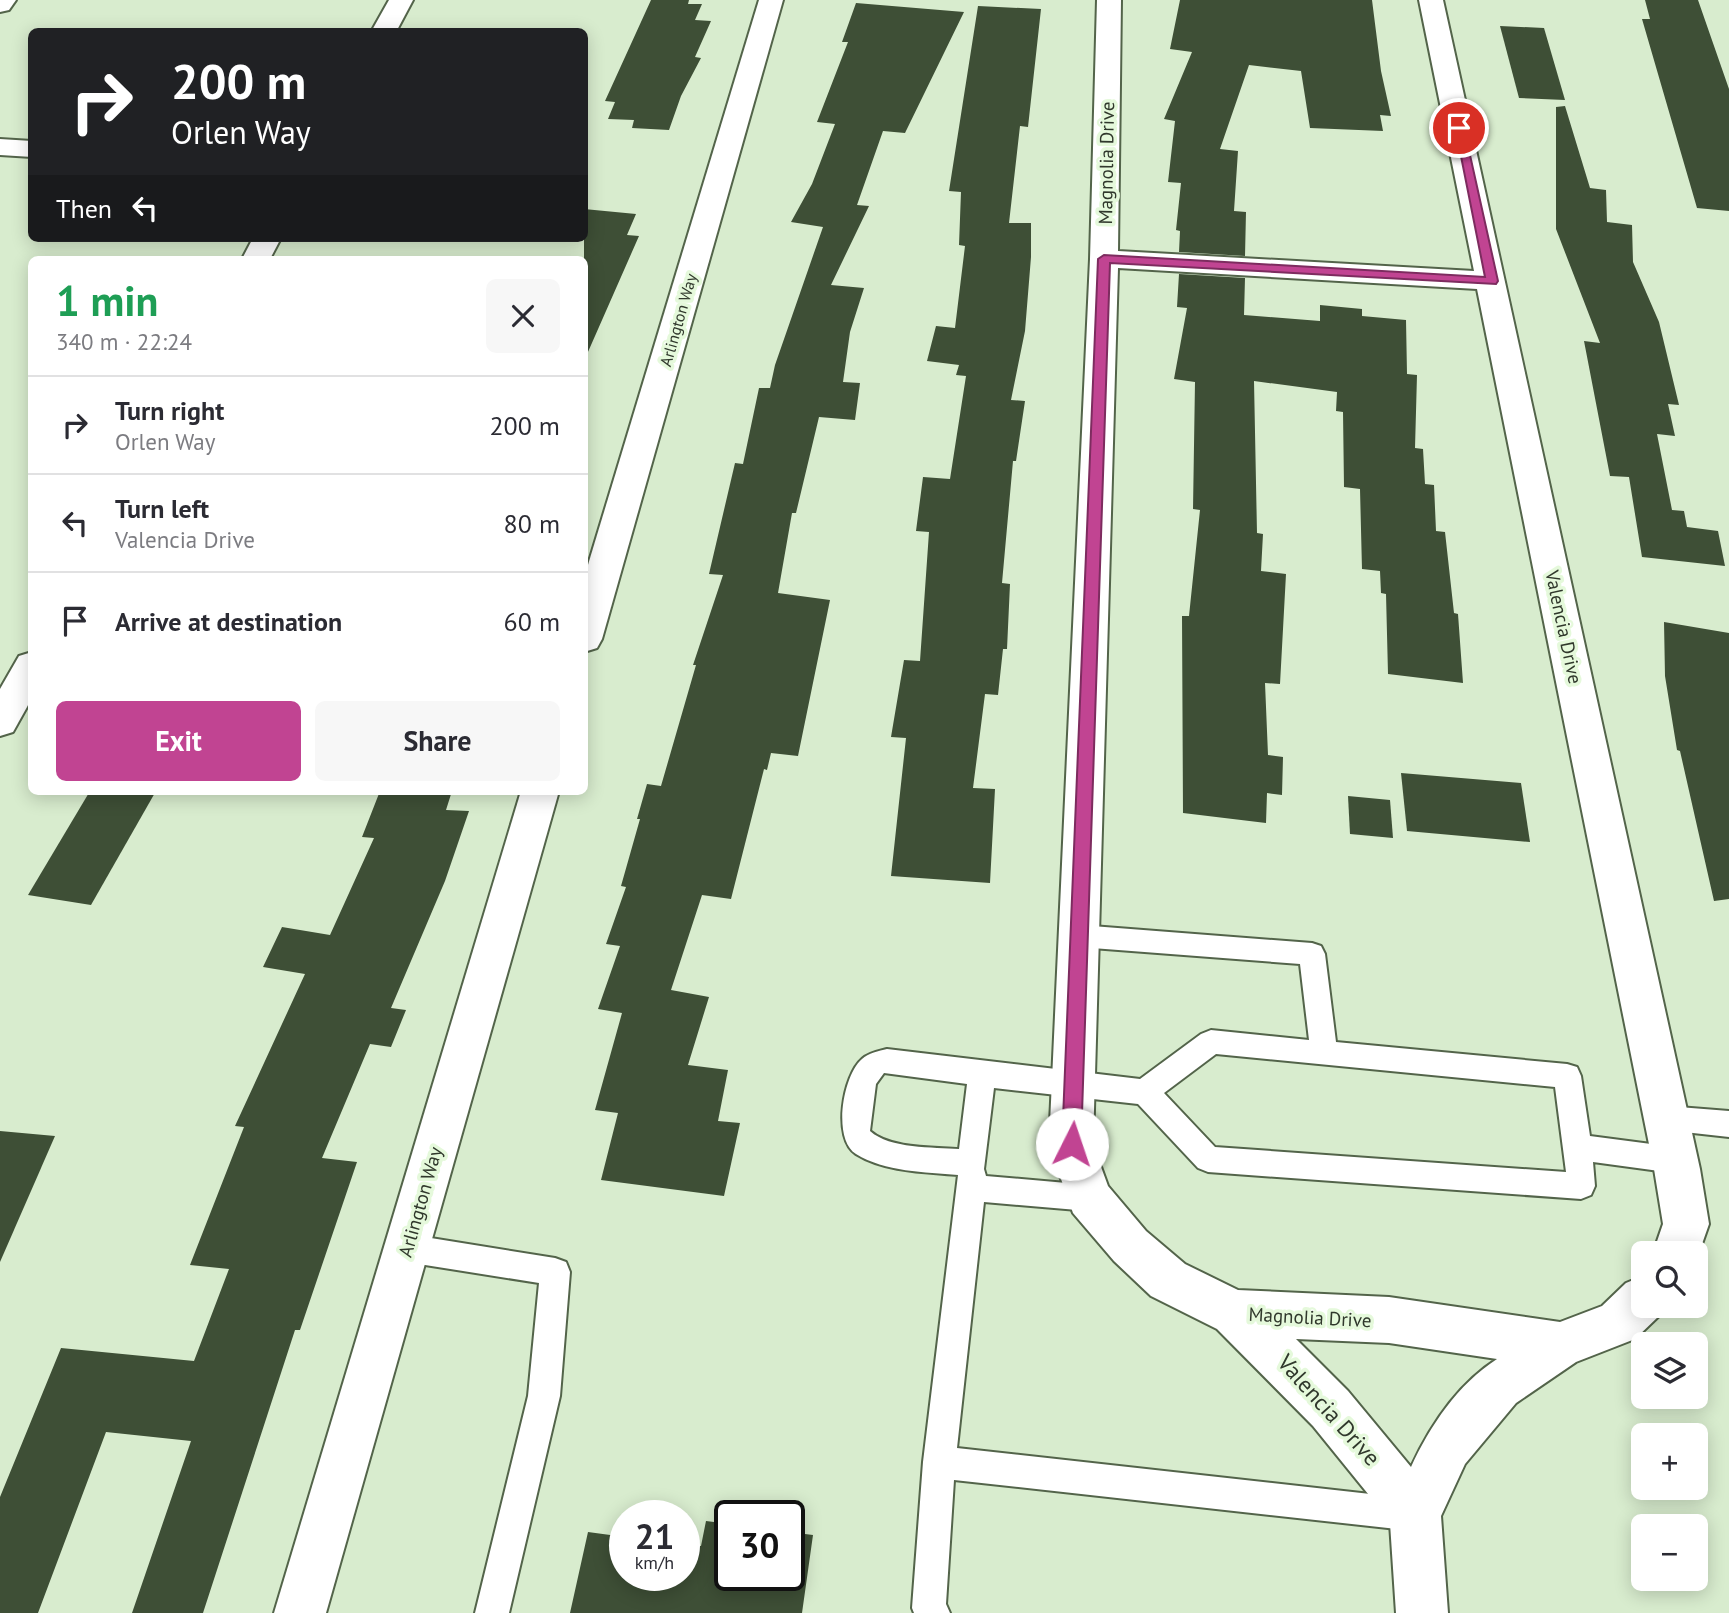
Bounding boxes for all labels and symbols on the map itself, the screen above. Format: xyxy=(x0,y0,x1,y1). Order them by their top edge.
pin xyxy=(1429,98,1489,158)
street label: Magnolia Drive xyxy=(1093,101,1119,225)
street label: Arlington Way xyxy=(655,271,701,369)
street label: Valencia Drive xyxy=(1540,567,1588,686)
position arrow xyxy=(1035,1107,1109,1181)
street label: Arlington Way xyxy=(393,1144,447,1260)
street label: Magnolia Drive xyxy=(1248,1302,1372,1332)
street label: Valencia Drive xyxy=(1271,1347,1387,1471)
speed limit sign: 30 xyxy=(714,1500,805,1591)

